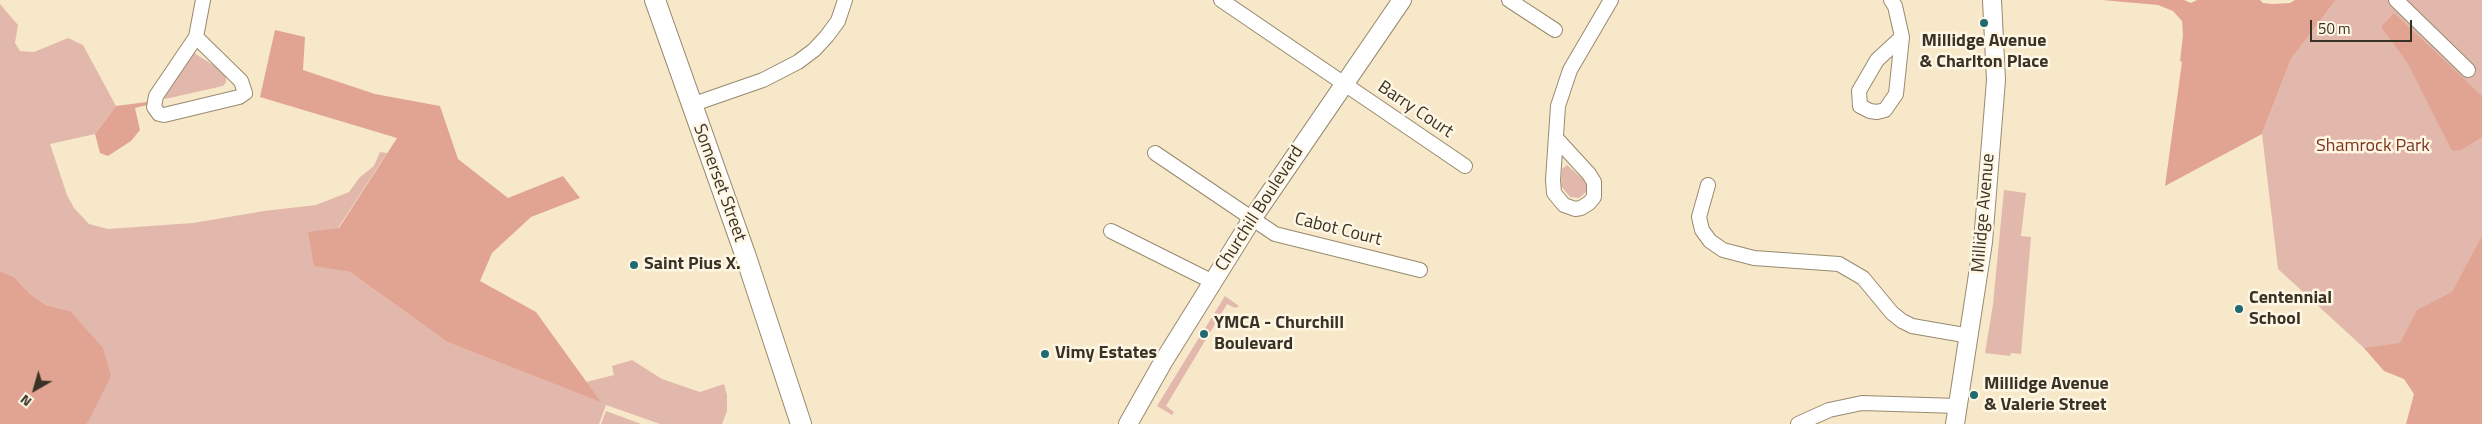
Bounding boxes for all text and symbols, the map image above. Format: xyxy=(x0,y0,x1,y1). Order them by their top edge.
scale bar xyxy=(2312,10,2414,42)
marker: Millidge Avenue & Charlton Place xyxy=(1978,17,1990,29)
text: 50 m xyxy=(2318,17,2351,40)
place label: Millidge Avenue & Charlton Place xyxy=(1920,31,2048,74)
street label: Barry Court xyxy=(1373,77,1457,143)
street label: Somerset Street xyxy=(688,121,750,245)
park label: Shamrock Park xyxy=(2316,136,2430,158)
street label: Churchill Boulevard xyxy=(1211,142,1309,276)
street label: Millidge Avenue xyxy=(1968,153,2000,273)
street label: Cabot Court xyxy=(1292,209,1384,251)
place label: Saint Pius X. xyxy=(644,254,741,276)
marker: Saint Pius X. xyxy=(628,259,640,271)
place label: Centennial School xyxy=(2249,288,2332,330)
marker: Centennial School xyxy=(2233,303,2245,315)
place label: YMCA - Churchill Boulevard xyxy=(1214,313,1344,356)
marker: YMCA - Churchill Boulevard xyxy=(1198,328,1210,340)
place label: Vimy Estates xyxy=(1055,343,1157,365)
marker: Vimy Estates xyxy=(1039,348,1051,360)
north arrow xyxy=(10,364,60,414)
place label: Millidge Avenue & Valerie Street xyxy=(1984,374,2109,416)
marker: Millidge Avenue & Valerie Street xyxy=(1968,389,1980,401)
text: N xyxy=(15,390,36,412)

